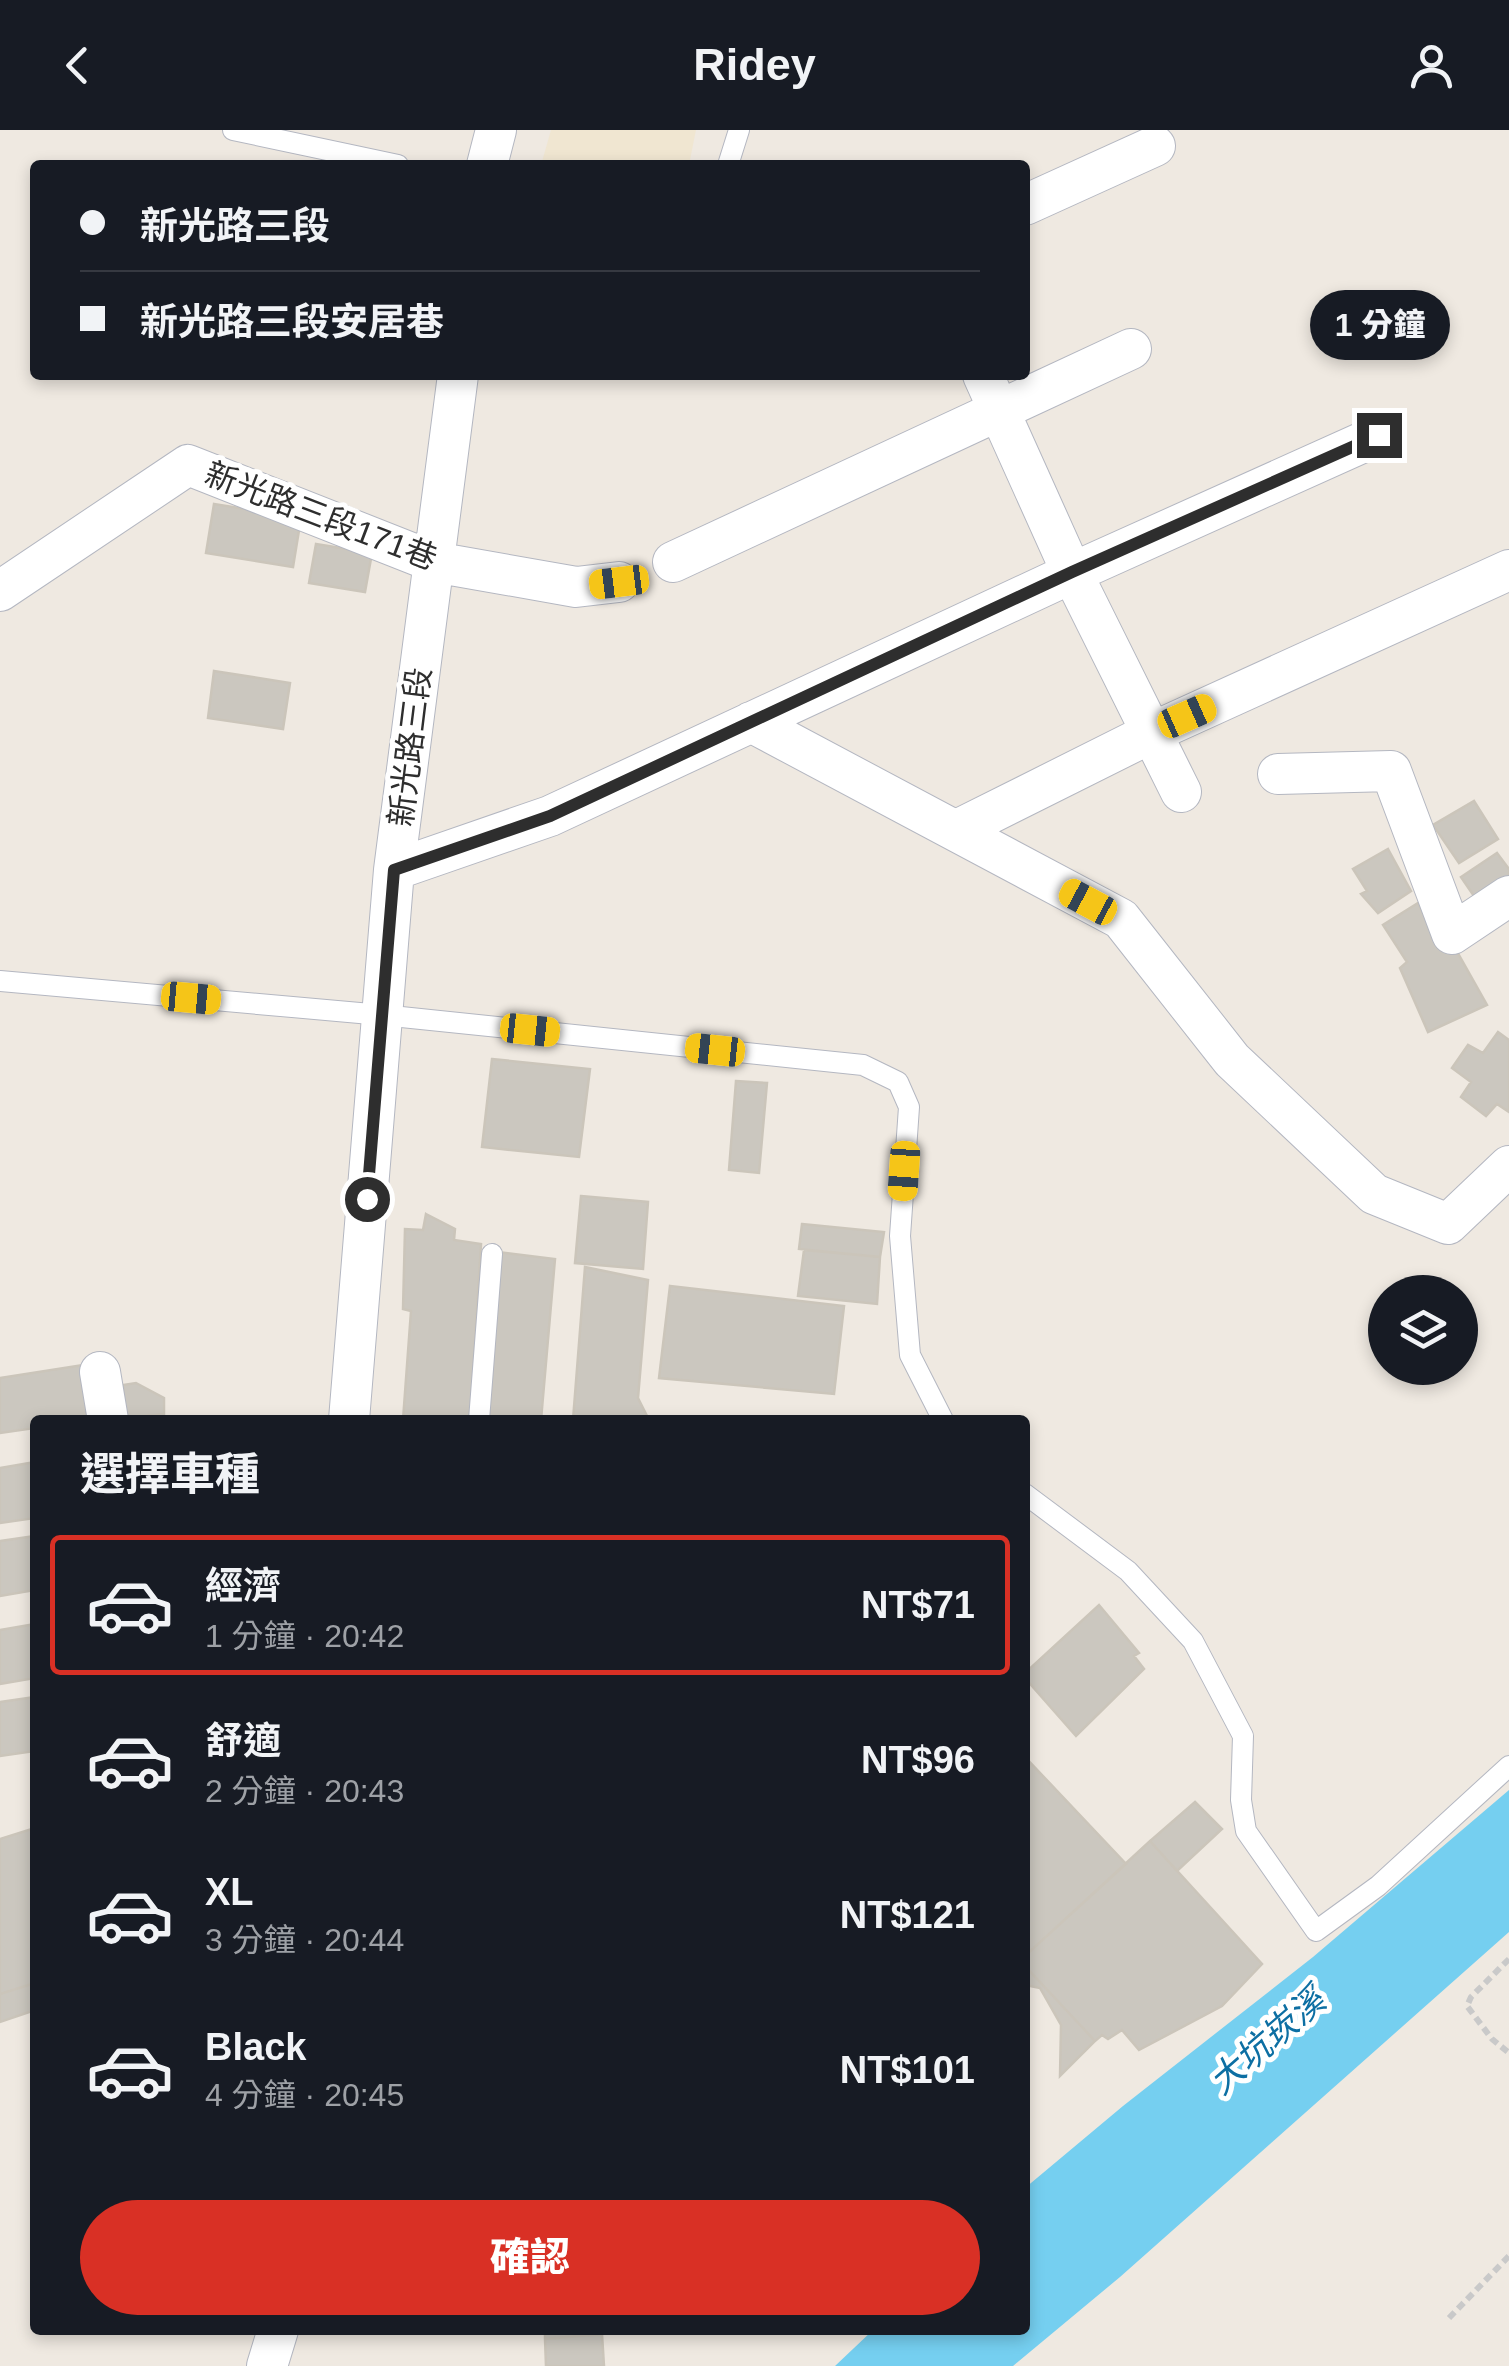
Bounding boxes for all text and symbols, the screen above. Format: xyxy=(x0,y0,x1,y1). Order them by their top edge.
icon: back xyxy=(50,38,105,93)
icon: person xyxy=(1404,38,1459,93)
text: Ridey xyxy=(693,39,816,90)
text: 新光路三段 xyxy=(140,205,330,247)
callout: 1 分鐘 xyxy=(1309,290,1449,360)
text: 新光路三段安居巷 xyxy=(140,301,444,343)
text: 1 分鐘 xyxy=(1335,307,1425,343)
route end xyxy=(1357,413,1402,458)
street label: 新光路三段171巷 xyxy=(200,455,442,577)
car xyxy=(587,563,651,601)
street label: 新光路三段 xyxy=(382,665,438,829)
car xyxy=(1153,690,1221,742)
car xyxy=(1054,875,1122,929)
car xyxy=(160,980,222,1016)
car xyxy=(499,1012,561,1048)
car xyxy=(684,1032,746,1068)
car xyxy=(887,1140,921,1202)
route start xyxy=(345,1177,390,1222)
map controls xyxy=(1368,1275,1478,1385)
button: layers xyxy=(1368,1275,1478,1385)
text: 選擇車種 xyxy=(80,1449,260,1500)
icon: car xyxy=(85,1560,175,1650)
text: 經濟 xyxy=(205,1565,281,1607)
text: NT$71 xyxy=(861,1584,975,1626)
text: 1 分鐘 · 20:42 xyxy=(205,1618,404,1654)
icon: car xyxy=(85,1715,175,1805)
text: 舒適 xyxy=(205,1720,281,1762)
text: NT$96 xyxy=(861,1739,975,1781)
text: 2 分鐘 · 20:43 xyxy=(205,1773,404,1809)
icon: car xyxy=(85,1870,175,1960)
text: XL xyxy=(205,1871,254,1913)
text: NT$121 xyxy=(840,1894,975,1936)
text: 3 分鐘 · 20:44 xyxy=(205,1922,404,1958)
water label: 大坑崁溪 xyxy=(1201,1977,1336,2101)
icon: car xyxy=(85,2025,175,2115)
text: Black xyxy=(205,2026,306,2068)
text: NT$101 xyxy=(840,2049,975,2091)
text: 4 分鐘 · 20:45 xyxy=(205,2077,404,2113)
button: 確認 xyxy=(80,2200,980,2315)

